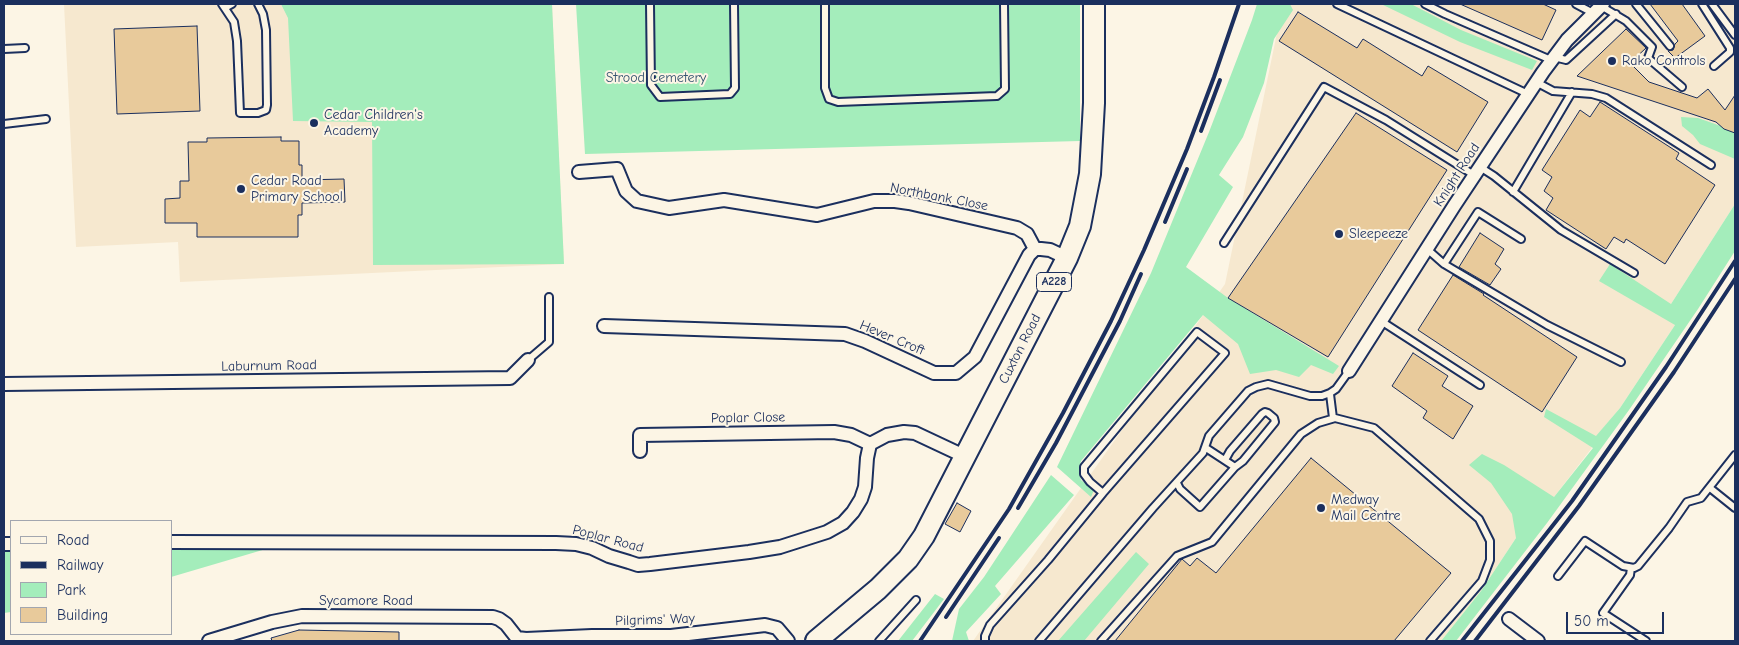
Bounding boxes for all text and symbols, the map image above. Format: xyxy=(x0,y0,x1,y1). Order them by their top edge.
place label: Rako Controls xyxy=(1622,53,1705,69)
marker: Rako Controls xyxy=(1606,55,1618,67)
park label: Strood Cemetery xyxy=(606,70,706,86)
place label: Cedar Children's Academy xyxy=(324,107,423,140)
marker: Cedar Children's Academy xyxy=(308,117,320,129)
street label: Knight Road xyxy=(1430,140,1484,210)
place label: Cedar Road Primary School xyxy=(251,173,343,206)
street label: Northbank Close xyxy=(889,179,989,215)
marker: Cedar Road Primary School xyxy=(235,183,247,195)
place label: Sleepeeze xyxy=(1349,226,1408,242)
marker: Sleepeeze xyxy=(1333,228,1345,240)
road number: A228 xyxy=(1036,272,1072,292)
street label: Cuxton Road xyxy=(995,311,1045,387)
street label: Hever Croft xyxy=(857,317,927,359)
street label: Laburnum Road xyxy=(221,357,317,375)
street label: Poplar Close xyxy=(711,409,785,427)
place label: Medway Mail Centre xyxy=(1331,492,1401,524)
marker: Medway Mail Centre xyxy=(1315,502,1327,514)
legend xyxy=(10,520,172,635)
street label: Poplar Road xyxy=(571,521,645,557)
text: Road xyxy=(57,531,89,549)
text: Railway xyxy=(57,556,103,574)
text: Park xyxy=(57,581,86,599)
street label: Sycamore Road xyxy=(319,593,413,609)
scale bar xyxy=(1569,602,1666,634)
text: Building xyxy=(57,606,108,624)
street label: Pilgrims' Way xyxy=(615,610,695,630)
text: 50 m xyxy=(1574,612,1609,630)

